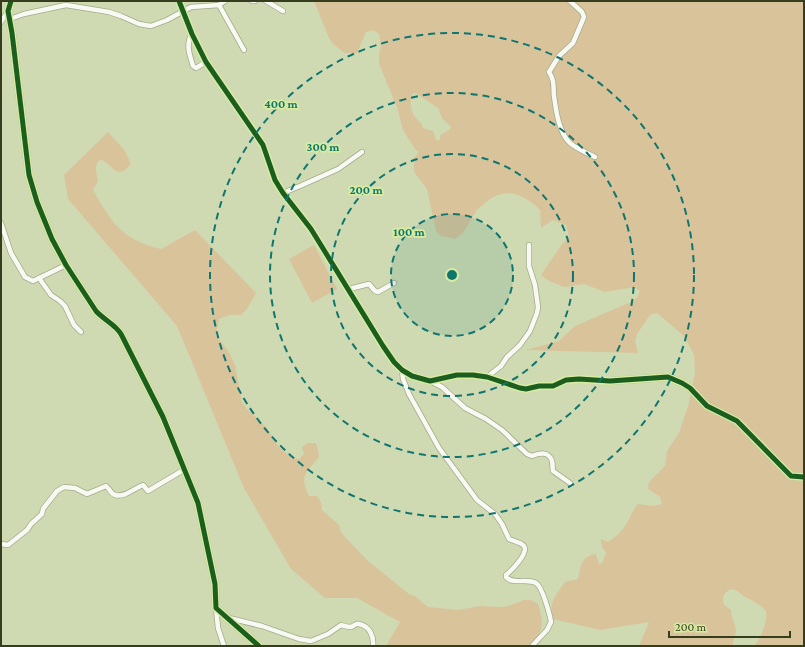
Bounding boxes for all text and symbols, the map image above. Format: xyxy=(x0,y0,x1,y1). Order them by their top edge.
text: 400 m xyxy=(264,97,299,111)
text: 300 m xyxy=(307,140,340,154)
text: 200 m xyxy=(349,183,383,197)
text: 100 m xyxy=(393,225,426,239)
centre of rings xyxy=(445,268,459,282)
scale bar xyxy=(669,613,790,639)
text: 200 m xyxy=(675,620,707,634)

